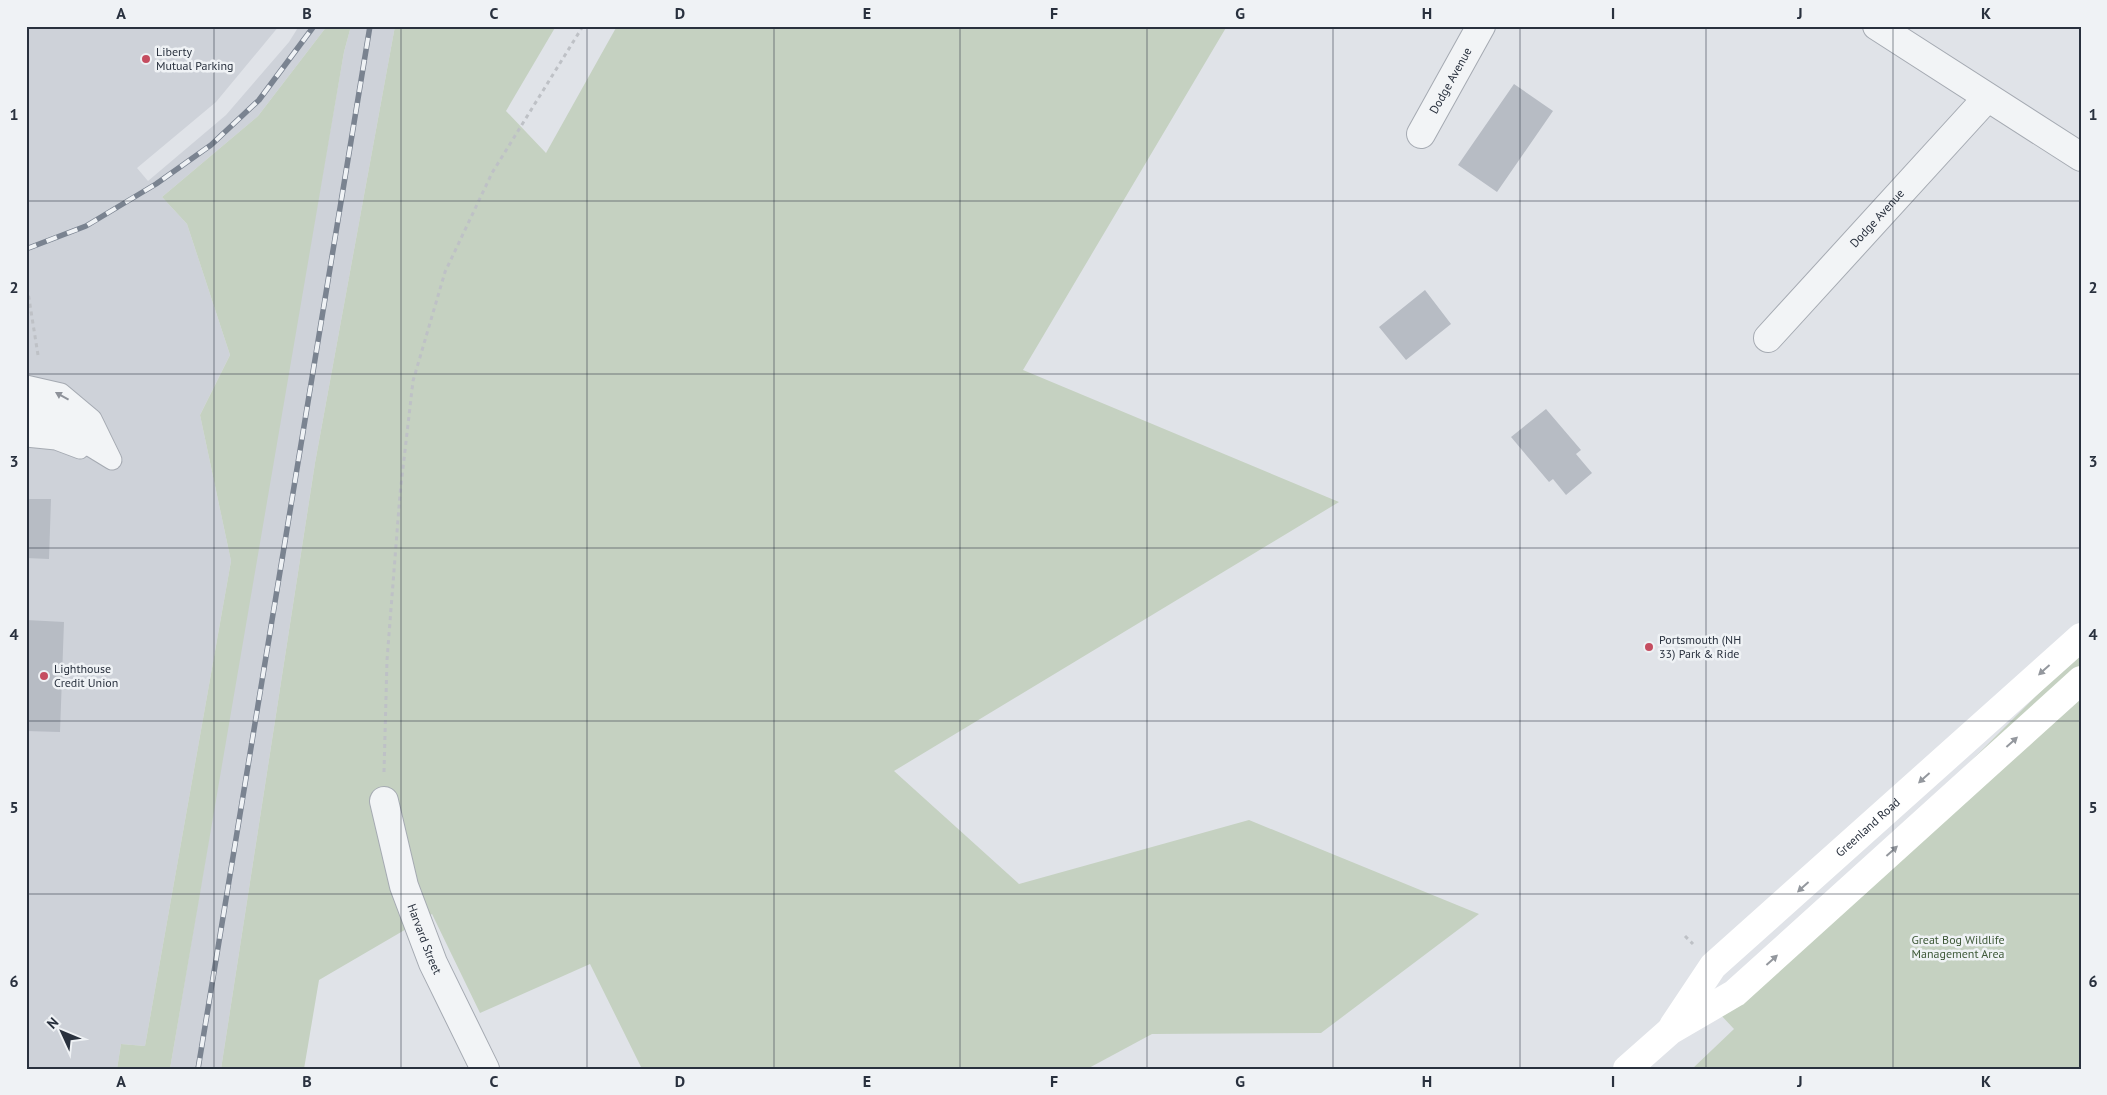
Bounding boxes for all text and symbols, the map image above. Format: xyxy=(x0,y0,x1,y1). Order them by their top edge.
text: A xyxy=(116,3,126,23)
text: B xyxy=(302,3,312,23)
text: C xyxy=(490,3,499,23)
text: D xyxy=(675,3,685,23)
text: E xyxy=(863,3,871,23)
text: F xyxy=(1050,3,1058,23)
text: G xyxy=(1235,3,1245,23)
text: H xyxy=(1422,3,1432,23)
text: I xyxy=(1611,3,1615,23)
text: J xyxy=(1796,3,1803,23)
text: K xyxy=(1981,3,1991,23)
place label: Liberty Mutual Parking xyxy=(156,44,233,73)
street label: Dodge Avenue xyxy=(1426,45,1475,116)
marker: Liberty Mutual Parking xyxy=(140,53,152,65)
text: 1 xyxy=(9,104,19,124)
text: 1 xyxy=(2088,104,2098,124)
street label: Dodge Avenue xyxy=(1846,186,1907,250)
text: 2 xyxy=(9,277,19,297)
text: 2 xyxy=(2088,277,2098,297)
one-way arrow xyxy=(54,392,69,400)
text: 3 xyxy=(9,451,19,471)
text: 3 xyxy=(2088,451,2098,471)
text: 4 xyxy=(9,624,19,644)
text: 4 xyxy=(2088,624,2098,644)
place label: Portsmouth (NH 33) Park & Ride xyxy=(1659,632,1741,661)
marker: Portsmouth (NH 33) Park & Ride xyxy=(1643,641,1655,653)
place label: Lighthouse Credit Union xyxy=(54,661,118,690)
one-way arrow xyxy=(2038,664,2051,675)
marker: Lighthouse Credit Union xyxy=(38,670,50,682)
one-way arrow xyxy=(2006,736,2019,747)
one-way arrow xyxy=(1918,772,1930,784)
street label: Greenland Road xyxy=(1832,794,1903,860)
text: 5 xyxy=(9,797,19,817)
text: 5 xyxy=(2088,797,2098,817)
one-way arrow xyxy=(1885,845,1897,857)
one-way arrow xyxy=(1796,881,1809,892)
street label: Harvard Street xyxy=(404,901,445,976)
park label: Great Bog Wildlife Management Area xyxy=(1911,932,2005,961)
one-way arrow xyxy=(1765,954,1777,966)
text: 6 xyxy=(9,971,19,991)
text: 6 xyxy=(2088,971,2098,991)
north arrow xyxy=(38,1008,88,1058)
text: N xyxy=(43,1013,62,1033)
text: A xyxy=(116,1071,126,1091)
text: B xyxy=(302,1071,312,1091)
text: C xyxy=(490,1071,499,1091)
text: D xyxy=(675,1071,685,1091)
text: E xyxy=(863,1071,871,1091)
text: F xyxy=(1050,1071,1058,1091)
text: G xyxy=(1235,1071,1245,1091)
text: H xyxy=(1422,1071,1432,1091)
text: I xyxy=(1611,1071,1615,1091)
text: J xyxy=(1796,1071,1803,1091)
text: K xyxy=(1981,1071,1991,1091)

